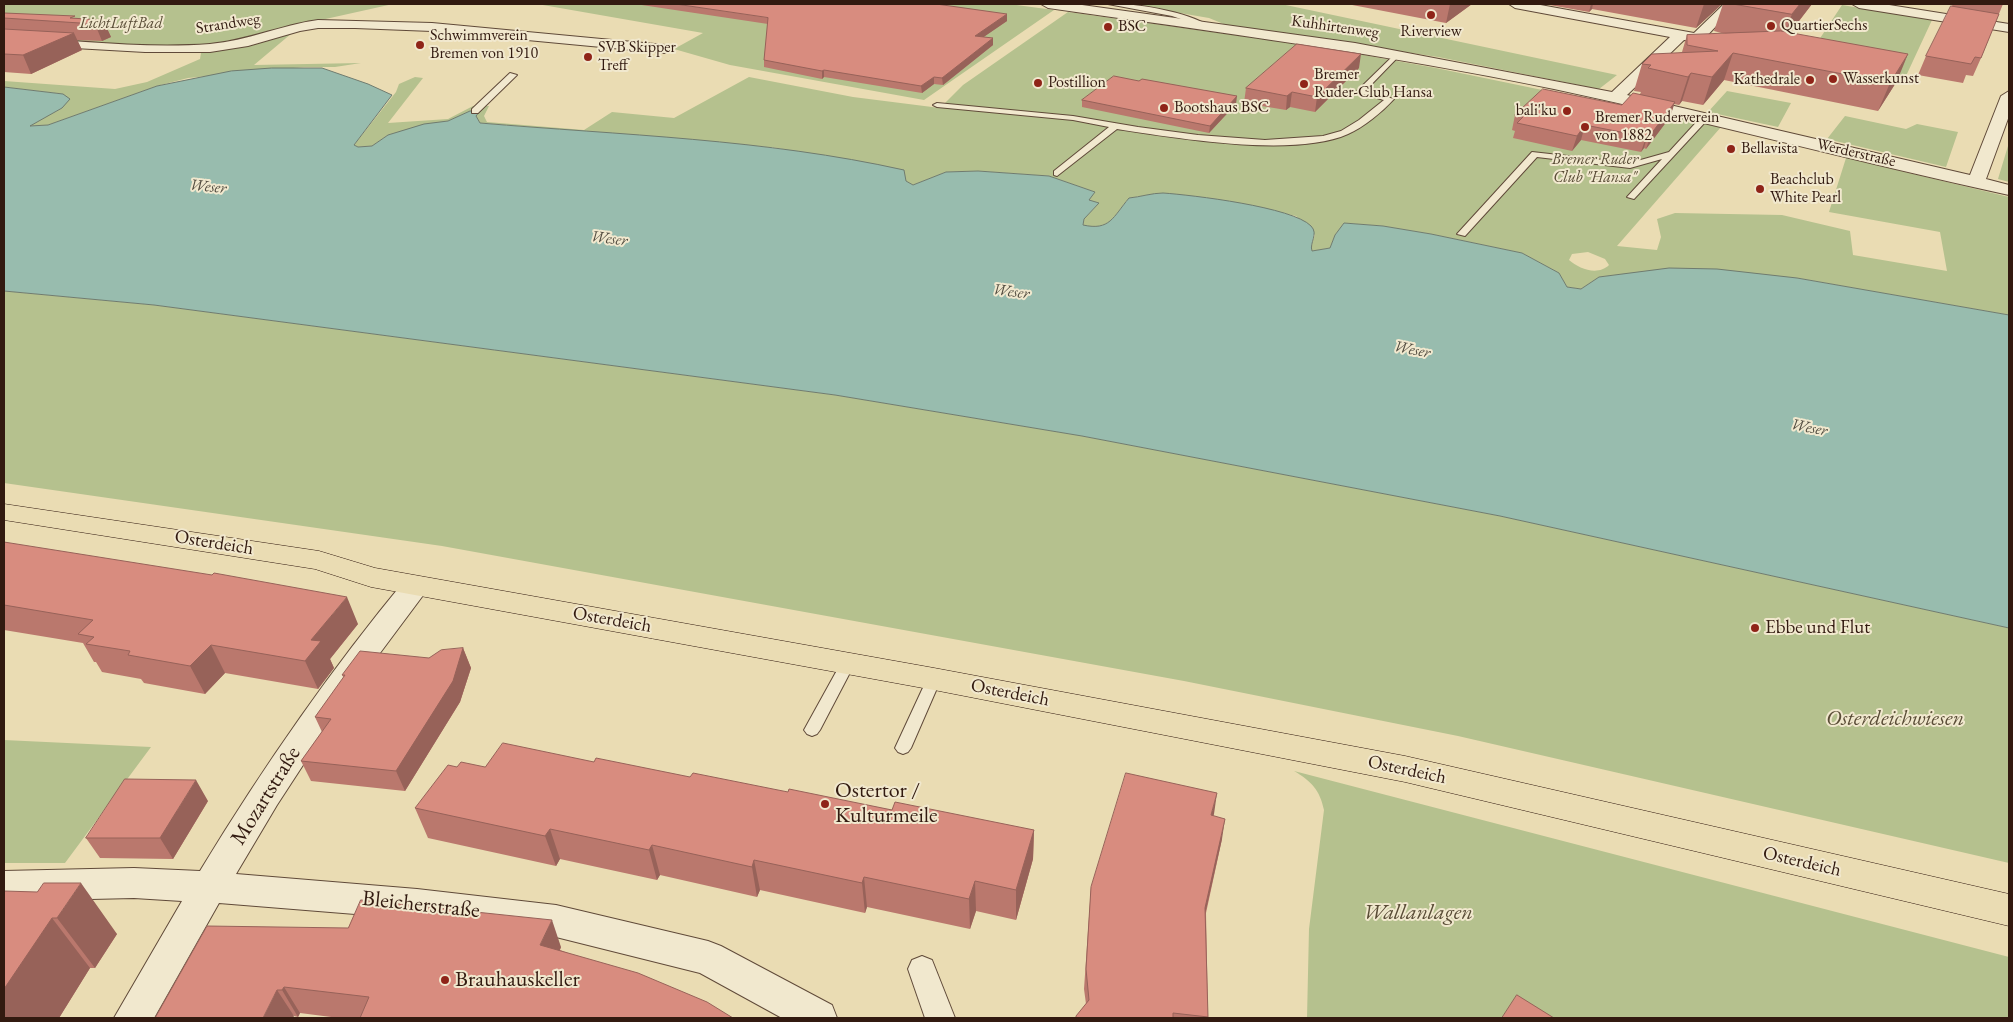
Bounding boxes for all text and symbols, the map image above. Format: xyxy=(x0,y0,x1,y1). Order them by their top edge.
street label: Strandweg xyxy=(195,9,261,39)
marker: Riverview xyxy=(1425,9,1437,21)
street label: Kuhhirtenweg xyxy=(1290,11,1380,43)
park label: LichtLuftBad xyxy=(79,14,163,34)
place label: QuartierSechs xyxy=(1781,16,1867,36)
place label: BSC xyxy=(1118,17,1146,37)
marker: QuartierSechs xyxy=(1765,20,1777,32)
marker: BSC xyxy=(1102,21,1114,33)
place label: Riverview xyxy=(1400,22,1462,42)
place label: Schwimmverein Bremen von 1910 xyxy=(430,26,538,64)
place label: SVB Skipper Treff xyxy=(598,38,676,76)
marker: Schwimmverein Bremen von 1910 xyxy=(414,39,426,51)
marker: SVB Skipper Treff xyxy=(582,51,594,63)
place label: Bremer Ruder-Club Hansa xyxy=(1314,65,1432,103)
place label: Wasserkunst xyxy=(1843,69,1919,89)
place label: Kathedrale xyxy=(1733,70,1800,90)
place label: Postillion xyxy=(1048,73,1106,93)
marker: Wasserkunst xyxy=(1827,73,1839,85)
marker: Kathedrale xyxy=(1804,74,1816,86)
marker: Postillion xyxy=(1032,77,1044,89)
marker: Bremer Ruder-Club Hansa xyxy=(1298,78,1310,90)
place label: Bootshaus BSC xyxy=(1174,98,1269,118)
place label: bali'ku xyxy=(1516,101,1557,121)
marker: Bootshaus BSC xyxy=(1158,102,1170,114)
marker: bali'ku xyxy=(1561,105,1573,117)
place label: Bremer Ruderverein von 1882 xyxy=(1595,108,1720,146)
marker: Bremer Ruderverein von 1882 xyxy=(1579,121,1591,133)
street label: Werderstraße xyxy=(1815,135,1897,171)
place label: Bellavista xyxy=(1741,139,1798,159)
marker: Bellavista xyxy=(1725,143,1737,155)
park label: Bremer Ruder Club "Hansa" xyxy=(1552,150,1638,188)
place label: Beachclub White Pearl xyxy=(1770,170,1841,208)
water label: Weser xyxy=(189,176,227,198)
marker: Beachclub White Pearl xyxy=(1754,183,1766,195)
water label: Weser xyxy=(590,227,628,251)
water label: Weser xyxy=(992,280,1030,304)
water label: Weser xyxy=(1392,337,1432,363)
water label: Weser xyxy=(1789,415,1829,441)
street label: Osterdeich xyxy=(173,526,255,560)
street label: Osterdeich xyxy=(571,602,653,638)
place label: Ebbe und Flut xyxy=(1765,617,1870,639)
marker: Ebbe und Flut xyxy=(1749,622,1761,634)
street label: Osterdeich xyxy=(969,674,1051,712)
park label: Osterdeichwiesen xyxy=(1826,706,1964,732)
street label: Mozartstraße xyxy=(225,742,307,850)
street label: Osterdeich xyxy=(1366,751,1448,789)
place label: Ostertor / Kulturmeile xyxy=(835,778,938,829)
marker: Ostertor / Kulturmeile xyxy=(819,798,831,810)
street label: Osterdeich xyxy=(1761,842,1843,882)
street label: Bleicherstraße xyxy=(361,886,481,924)
park label: Wallanlagen xyxy=(1363,900,1473,926)
place label: Brauhauskeller xyxy=(455,967,580,993)
marker: Brauhauskeller xyxy=(439,974,451,986)

